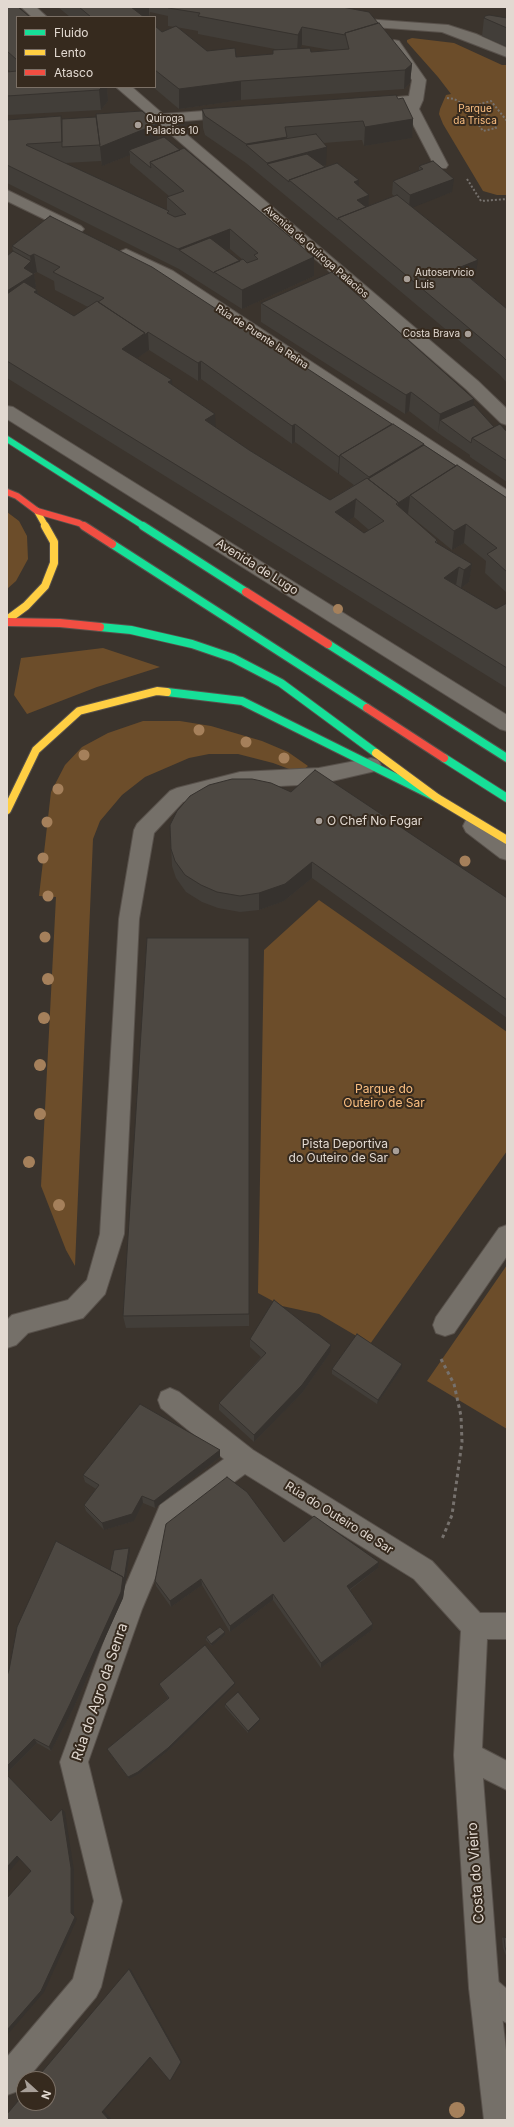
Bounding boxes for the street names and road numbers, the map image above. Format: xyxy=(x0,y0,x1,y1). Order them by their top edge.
street label: Avenida de Quiroga Palacios xyxy=(261,203,371,301)
street label: Rúa de Puente la Reina xyxy=(213,302,311,372)
street label: Avenida de Lugo xyxy=(213,536,301,598)
street label: Rúa do Outeiro de Sar xyxy=(282,1479,396,1557)
street label: Rúa do Agro da Senra xyxy=(69,1621,131,1763)
street label: Costa do Vieiro xyxy=(464,1822,488,1924)

